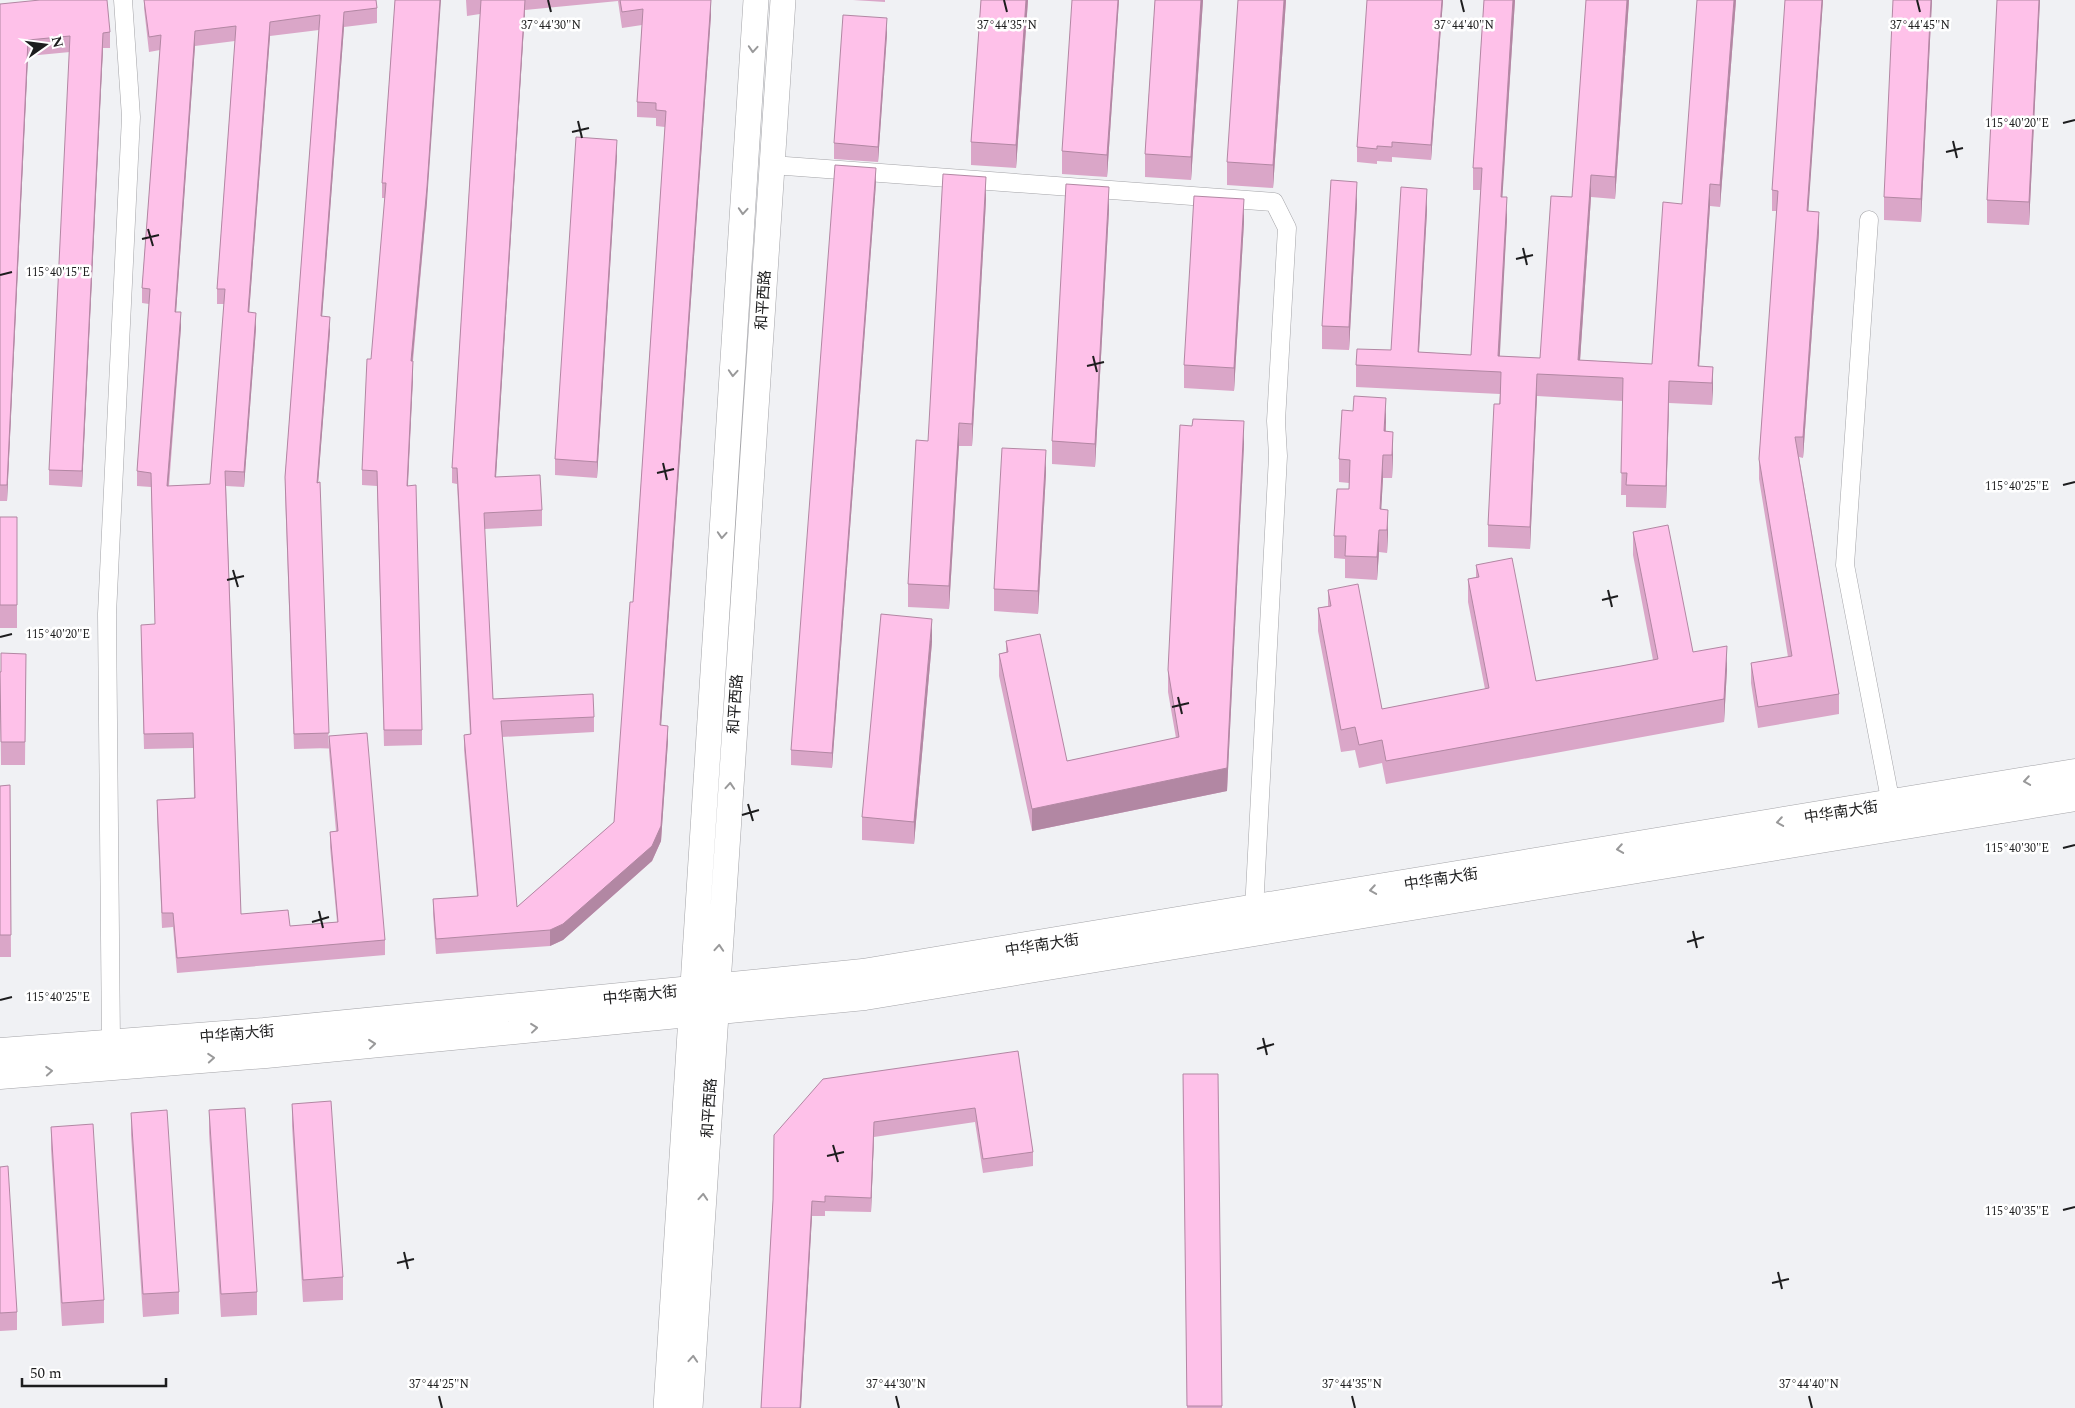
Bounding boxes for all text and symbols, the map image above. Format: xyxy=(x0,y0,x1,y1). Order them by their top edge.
text: 37°44'30"N xyxy=(521,16,581,35)
text: 37°44'35"N xyxy=(977,16,1037,35)
text: 37°44'40"N xyxy=(1434,16,1494,35)
text: 37°44'45"N xyxy=(1890,16,1950,35)
north arrow xyxy=(20,20,70,70)
text: N xyxy=(46,34,69,50)
one-way arrow xyxy=(748,45,759,53)
text: 115°40'20"E xyxy=(1985,114,2049,133)
one-way arrow xyxy=(737,207,748,215)
text: 115°40'15"E xyxy=(26,263,90,282)
street label: 和平西路 xyxy=(750,269,777,331)
one-way arrow xyxy=(727,369,738,377)
text: 115°40'25"E xyxy=(1985,477,2049,496)
one-way arrow xyxy=(717,531,728,539)
text: 115°40'20"E xyxy=(26,625,90,644)
street label: 和平西路 xyxy=(722,673,749,735)
one-way arrow xyxy=(2023,776,2031,786)
one-way arrow xyxy=(725,781,736,789)
street label: 中华南大街 xyxy=(1802,795,1880,830)
one-way arrow xyxy=(1776,817,1785,827)
text: 115°40'30"E xyxy=(1985,839,2049,858)
one-way arrow xyxy=(1616,844,1624,854)
street label: 中华南大街 xyxy=(1402,862,1480,897)
one-way arrow xyxy=(1369,885,1378,895)
street label: 中华南大街 xyxy=(1003,928,1081,963)
one-way arrow xyxy=(714,943,725,951)
street label: 中华南大街 xyxy=(602,980,679,1011)
text: 115°40'25"E xyxy=(26,988,90,1007)
street label: 中华南大街 xyxy=(199,1020,275,1049)
one-way arrow xyxy=(530,1023,538,1034)
one-way arrow xyxy=(369,1039,377,1050)
one-way arrow xyxy=(207,1053,215,1064)
one-way arrow xyxy=(45,1065,53,1076)
street label: 和平西路 xyxy=(696,1077,723,1139)
one-way arrow xyxy=(698,1193,709,1201)
text: 115°40'35"E xyxy=(1985,1202,2049,1221)
one-way arrow xyxy=(687,1355,698,1363)
scale bar xyxy=(22,1356,166,1388)
text: 50 m xyxy=(30,1362,62,1385)
text: 37°44'25"N xyxy=(409,1375,469,1394)
text: 37°44'30"N xyxy=(866,1375,926,1394)
text: 37°44'35"N xyxy=(1322,1375,1382,1394)
text: 37°44'40"N xyxy=(1779,1375,1839,1394)

